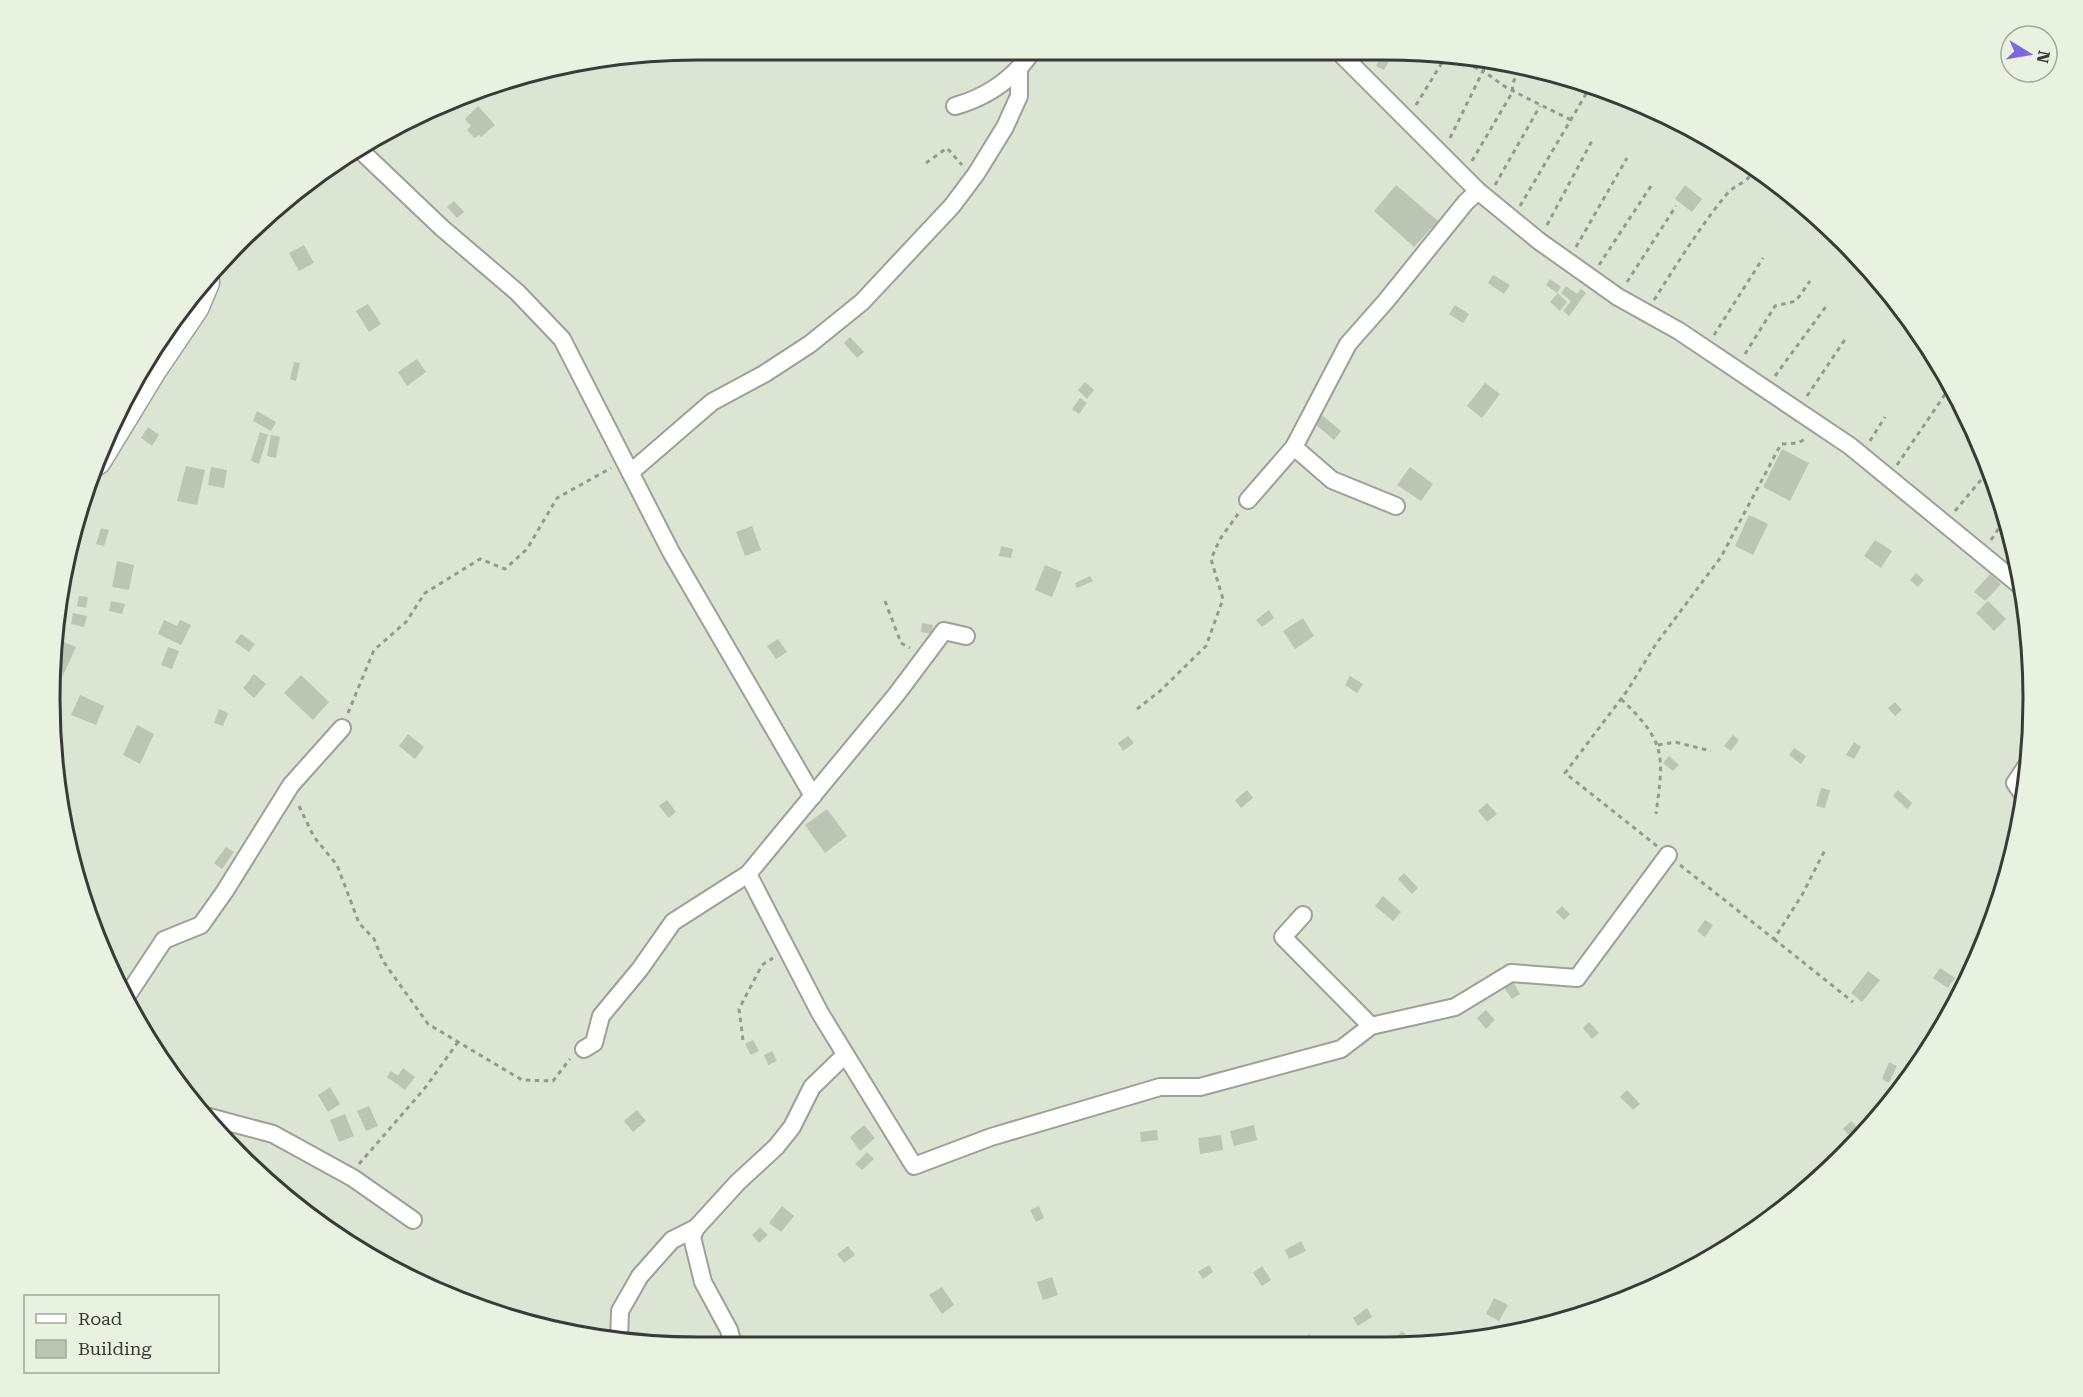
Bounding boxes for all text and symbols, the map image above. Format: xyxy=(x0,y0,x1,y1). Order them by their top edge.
north arrow xyxy=(1999,24,2059,84)
text: N xyxy=(2033,49,2054,65)
legend xyxy=(24,1295,219,1373)
text: Road xyxy=(78,1308,123,1329)
text: Building xyxy=(78,1338,152,1359)

